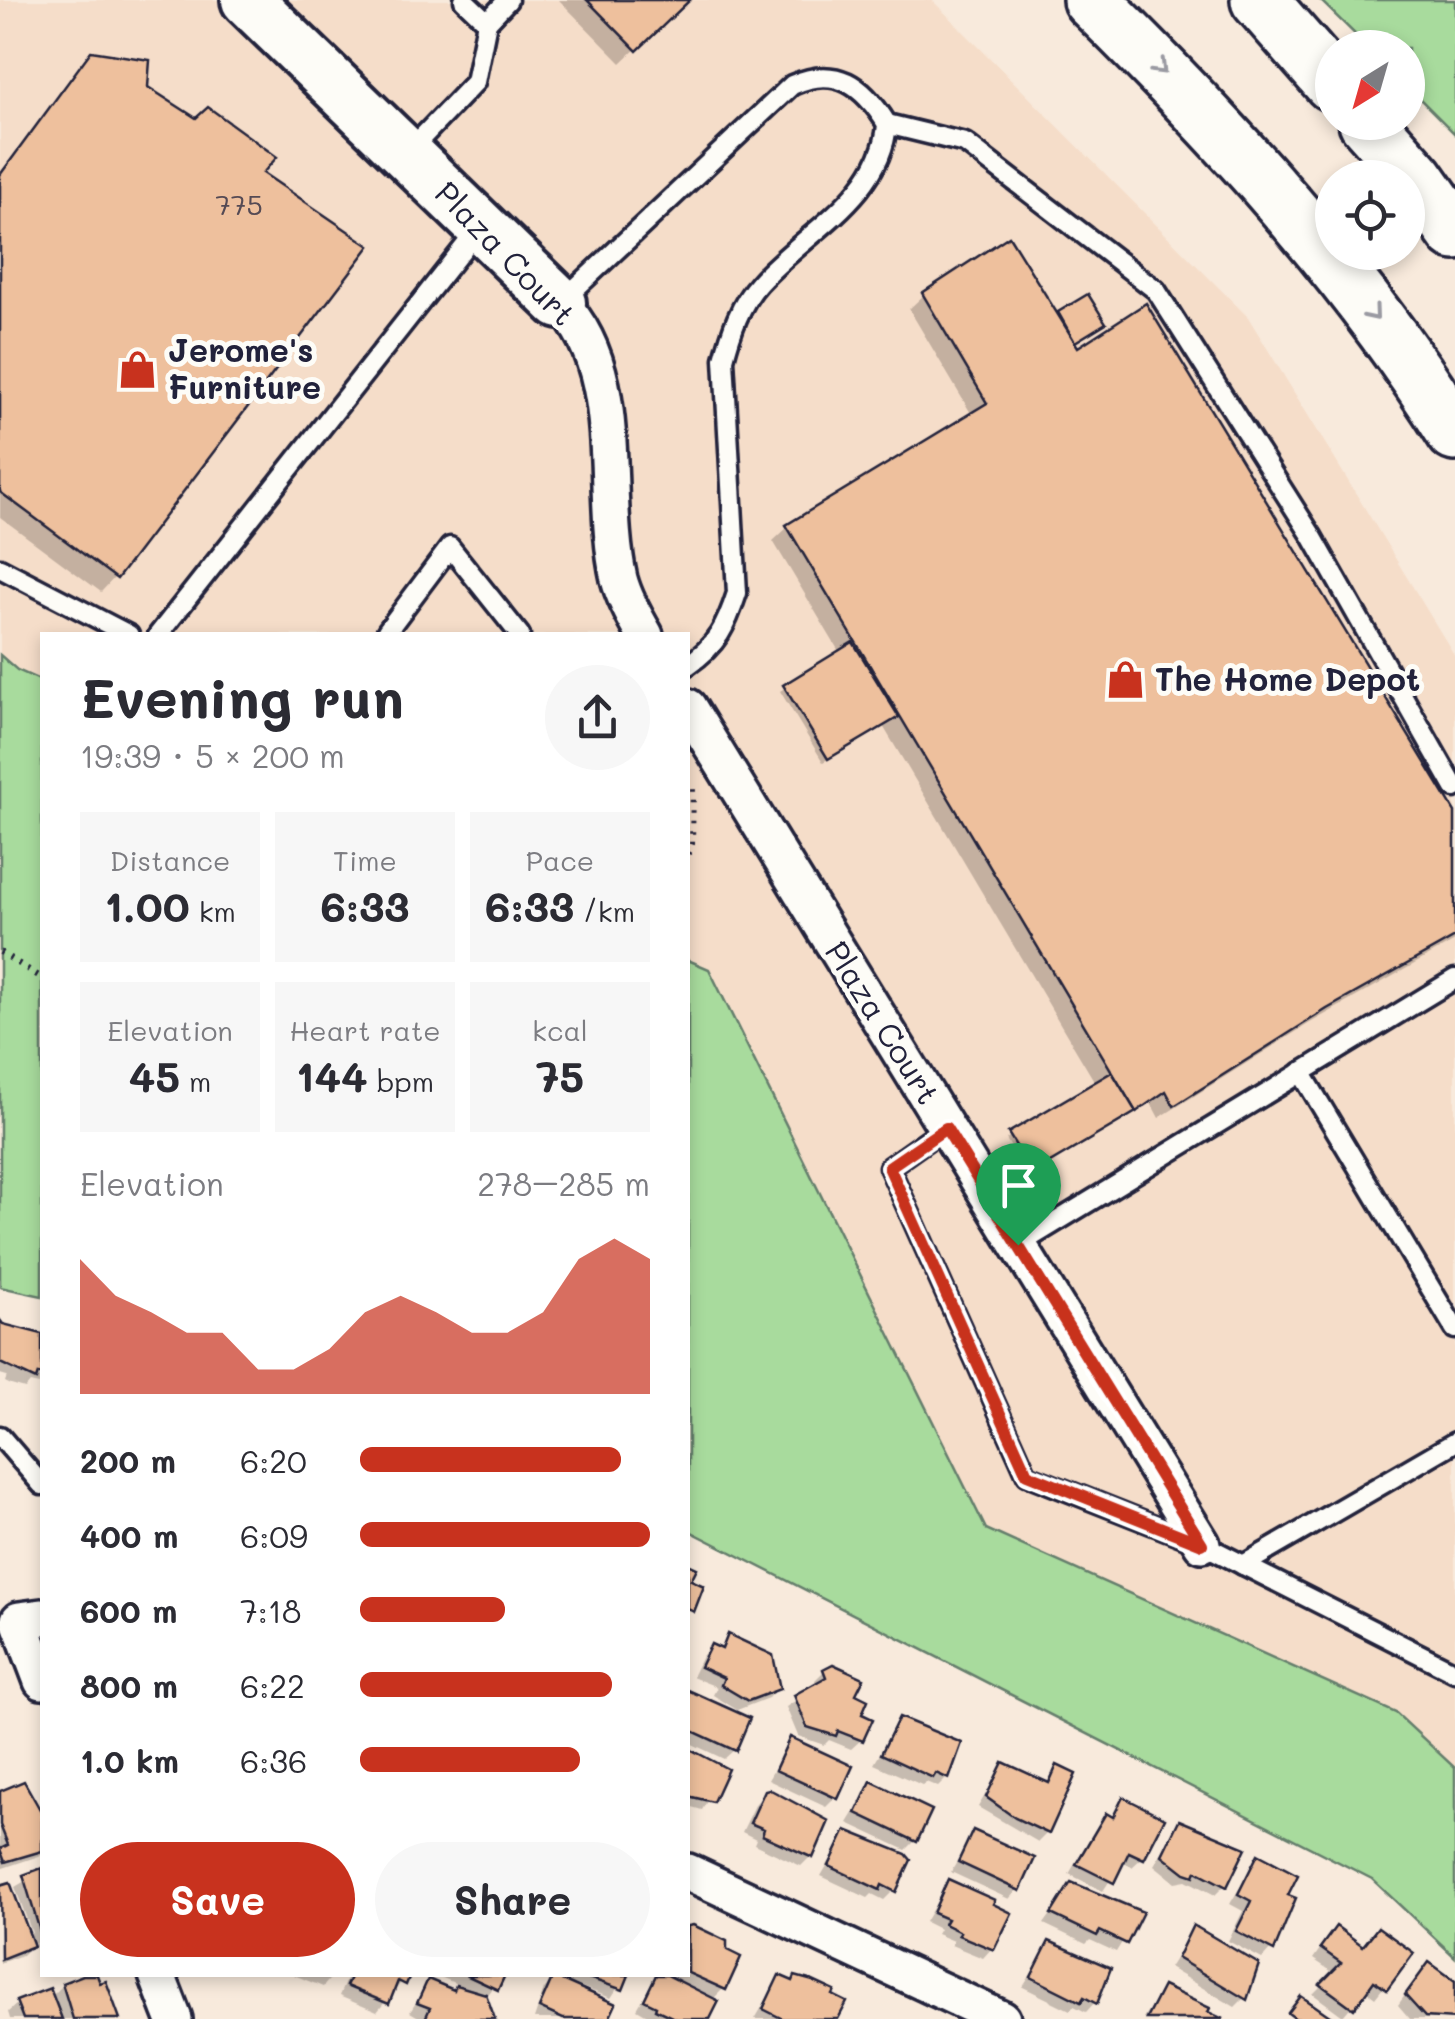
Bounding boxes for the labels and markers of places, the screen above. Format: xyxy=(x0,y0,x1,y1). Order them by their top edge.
place label: Jerome's Furniture xyxy=(168,328,321,407)
shop icon: Jerome's Furniture xyxy=(117,348,159,390)
place label: The Home Depot xyxy=(1155,657,1420,699)
shop icon: The Home Depot xyxy=(1104,659,1146,701)
pin xyxy=(976,1143,1061,1246)

